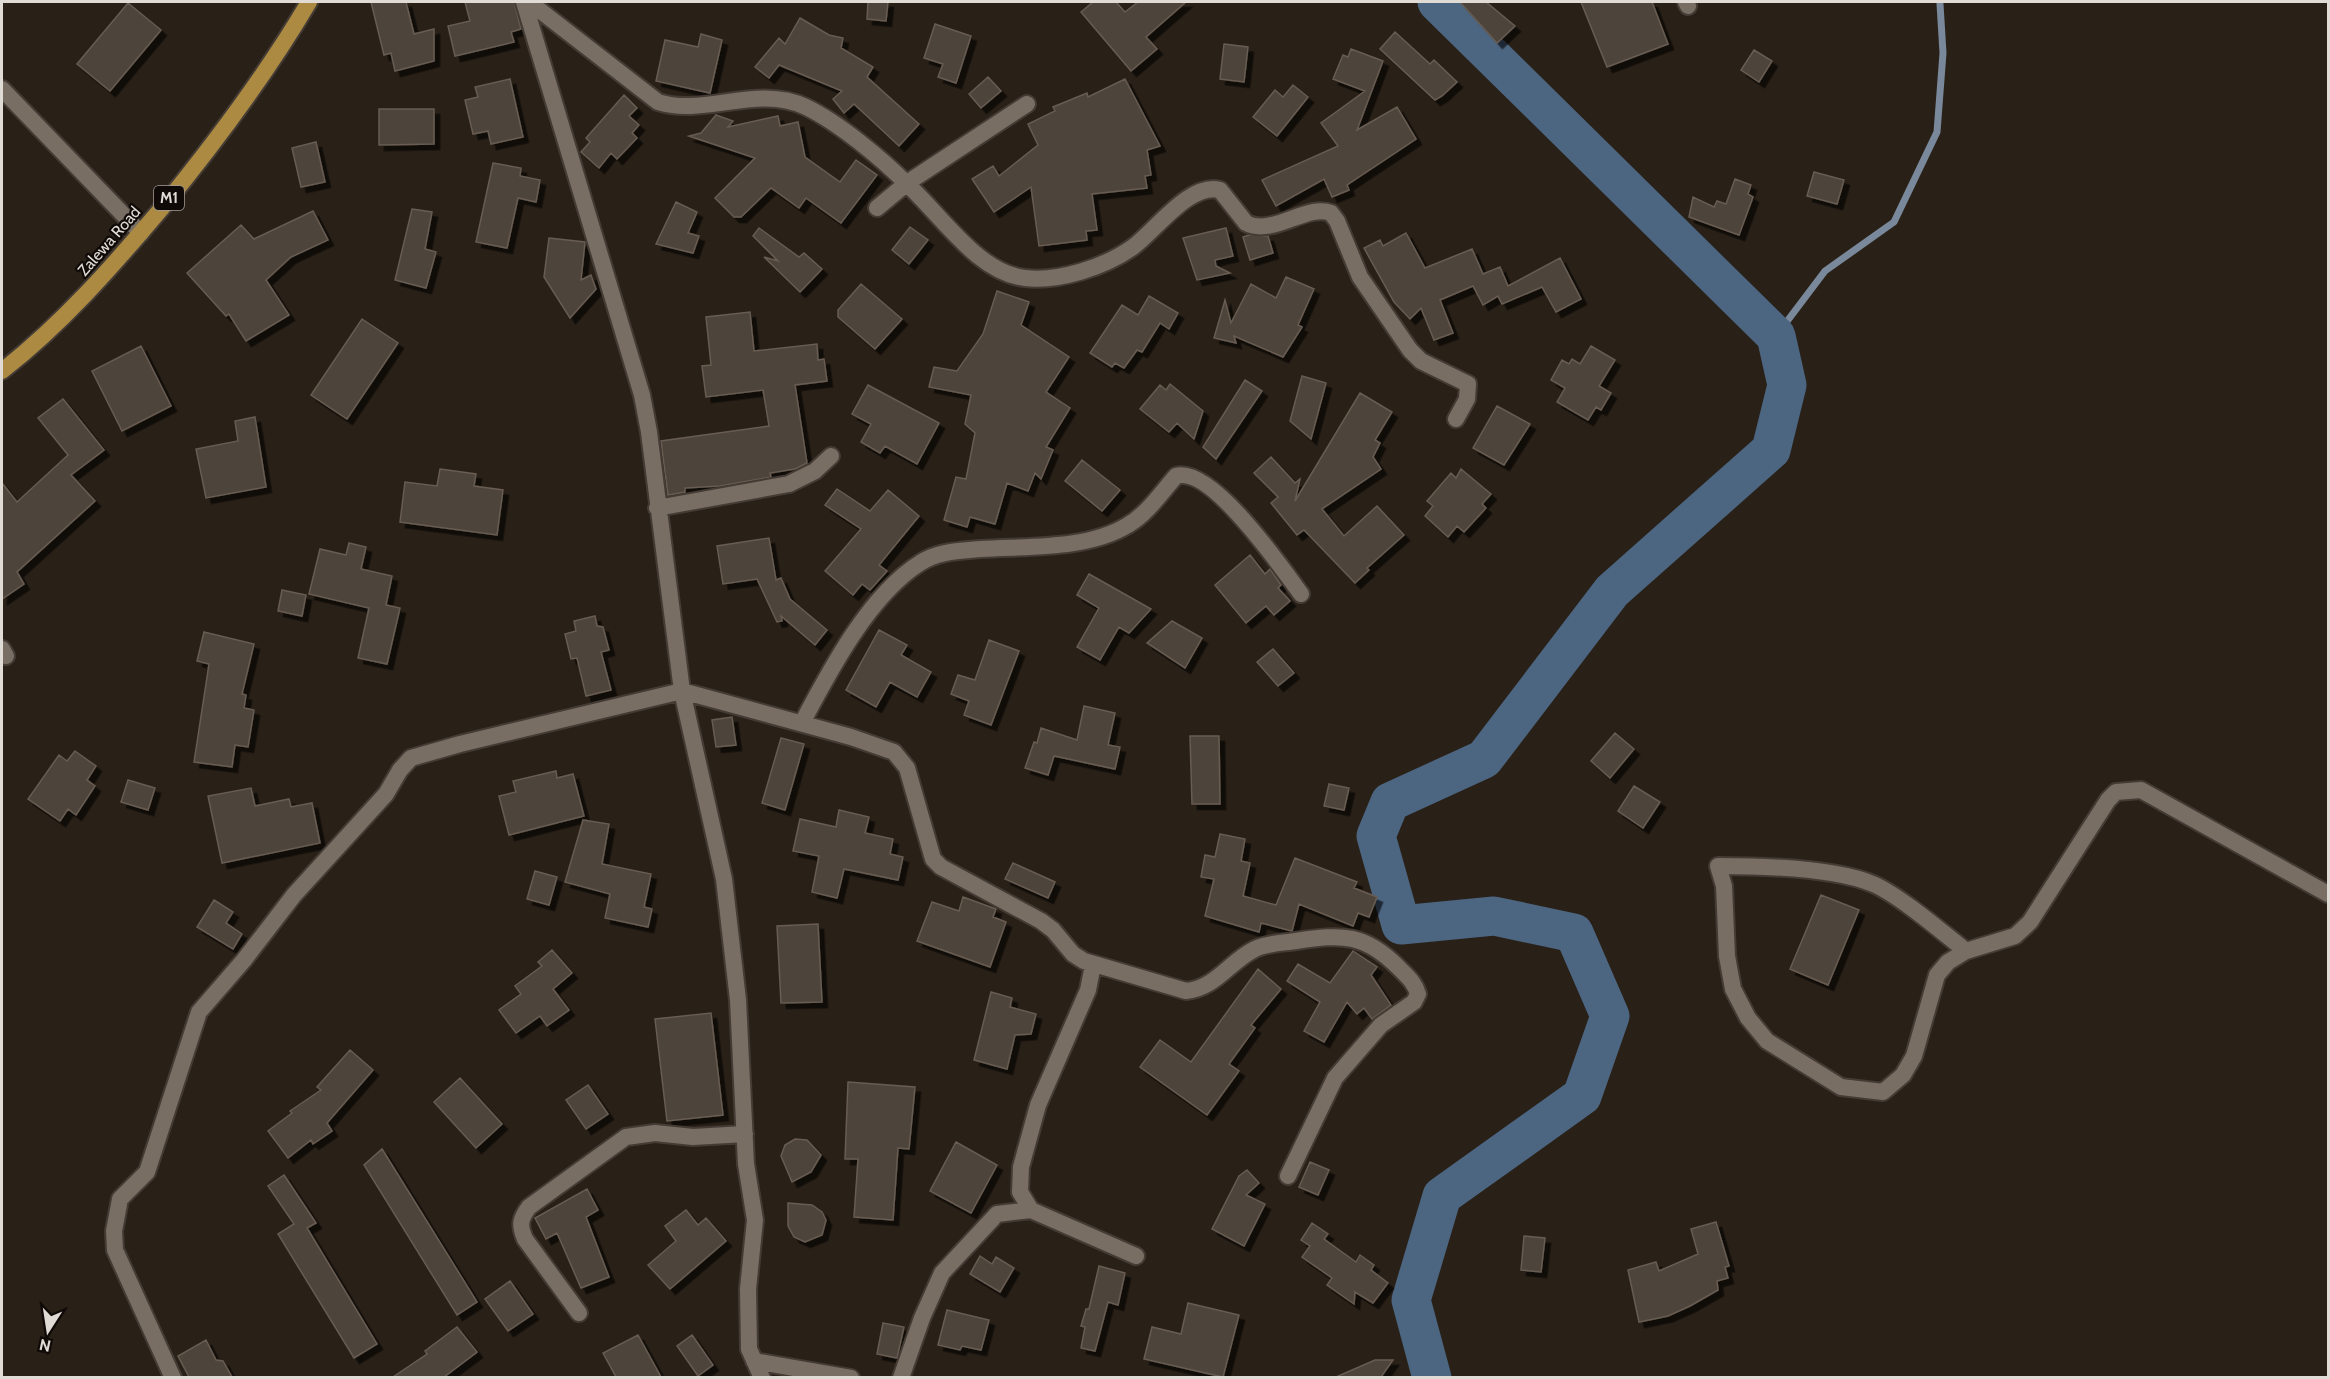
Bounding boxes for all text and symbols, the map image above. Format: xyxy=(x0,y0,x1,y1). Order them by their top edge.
road number: M1 xyxy=(154,186,184,210)
street label: Zalewa Road xyxy=(74,202,144,280)
north arrow xyxy=(18,1301,78,1361)
text: N xyxy=(37,1335,52,1356)

